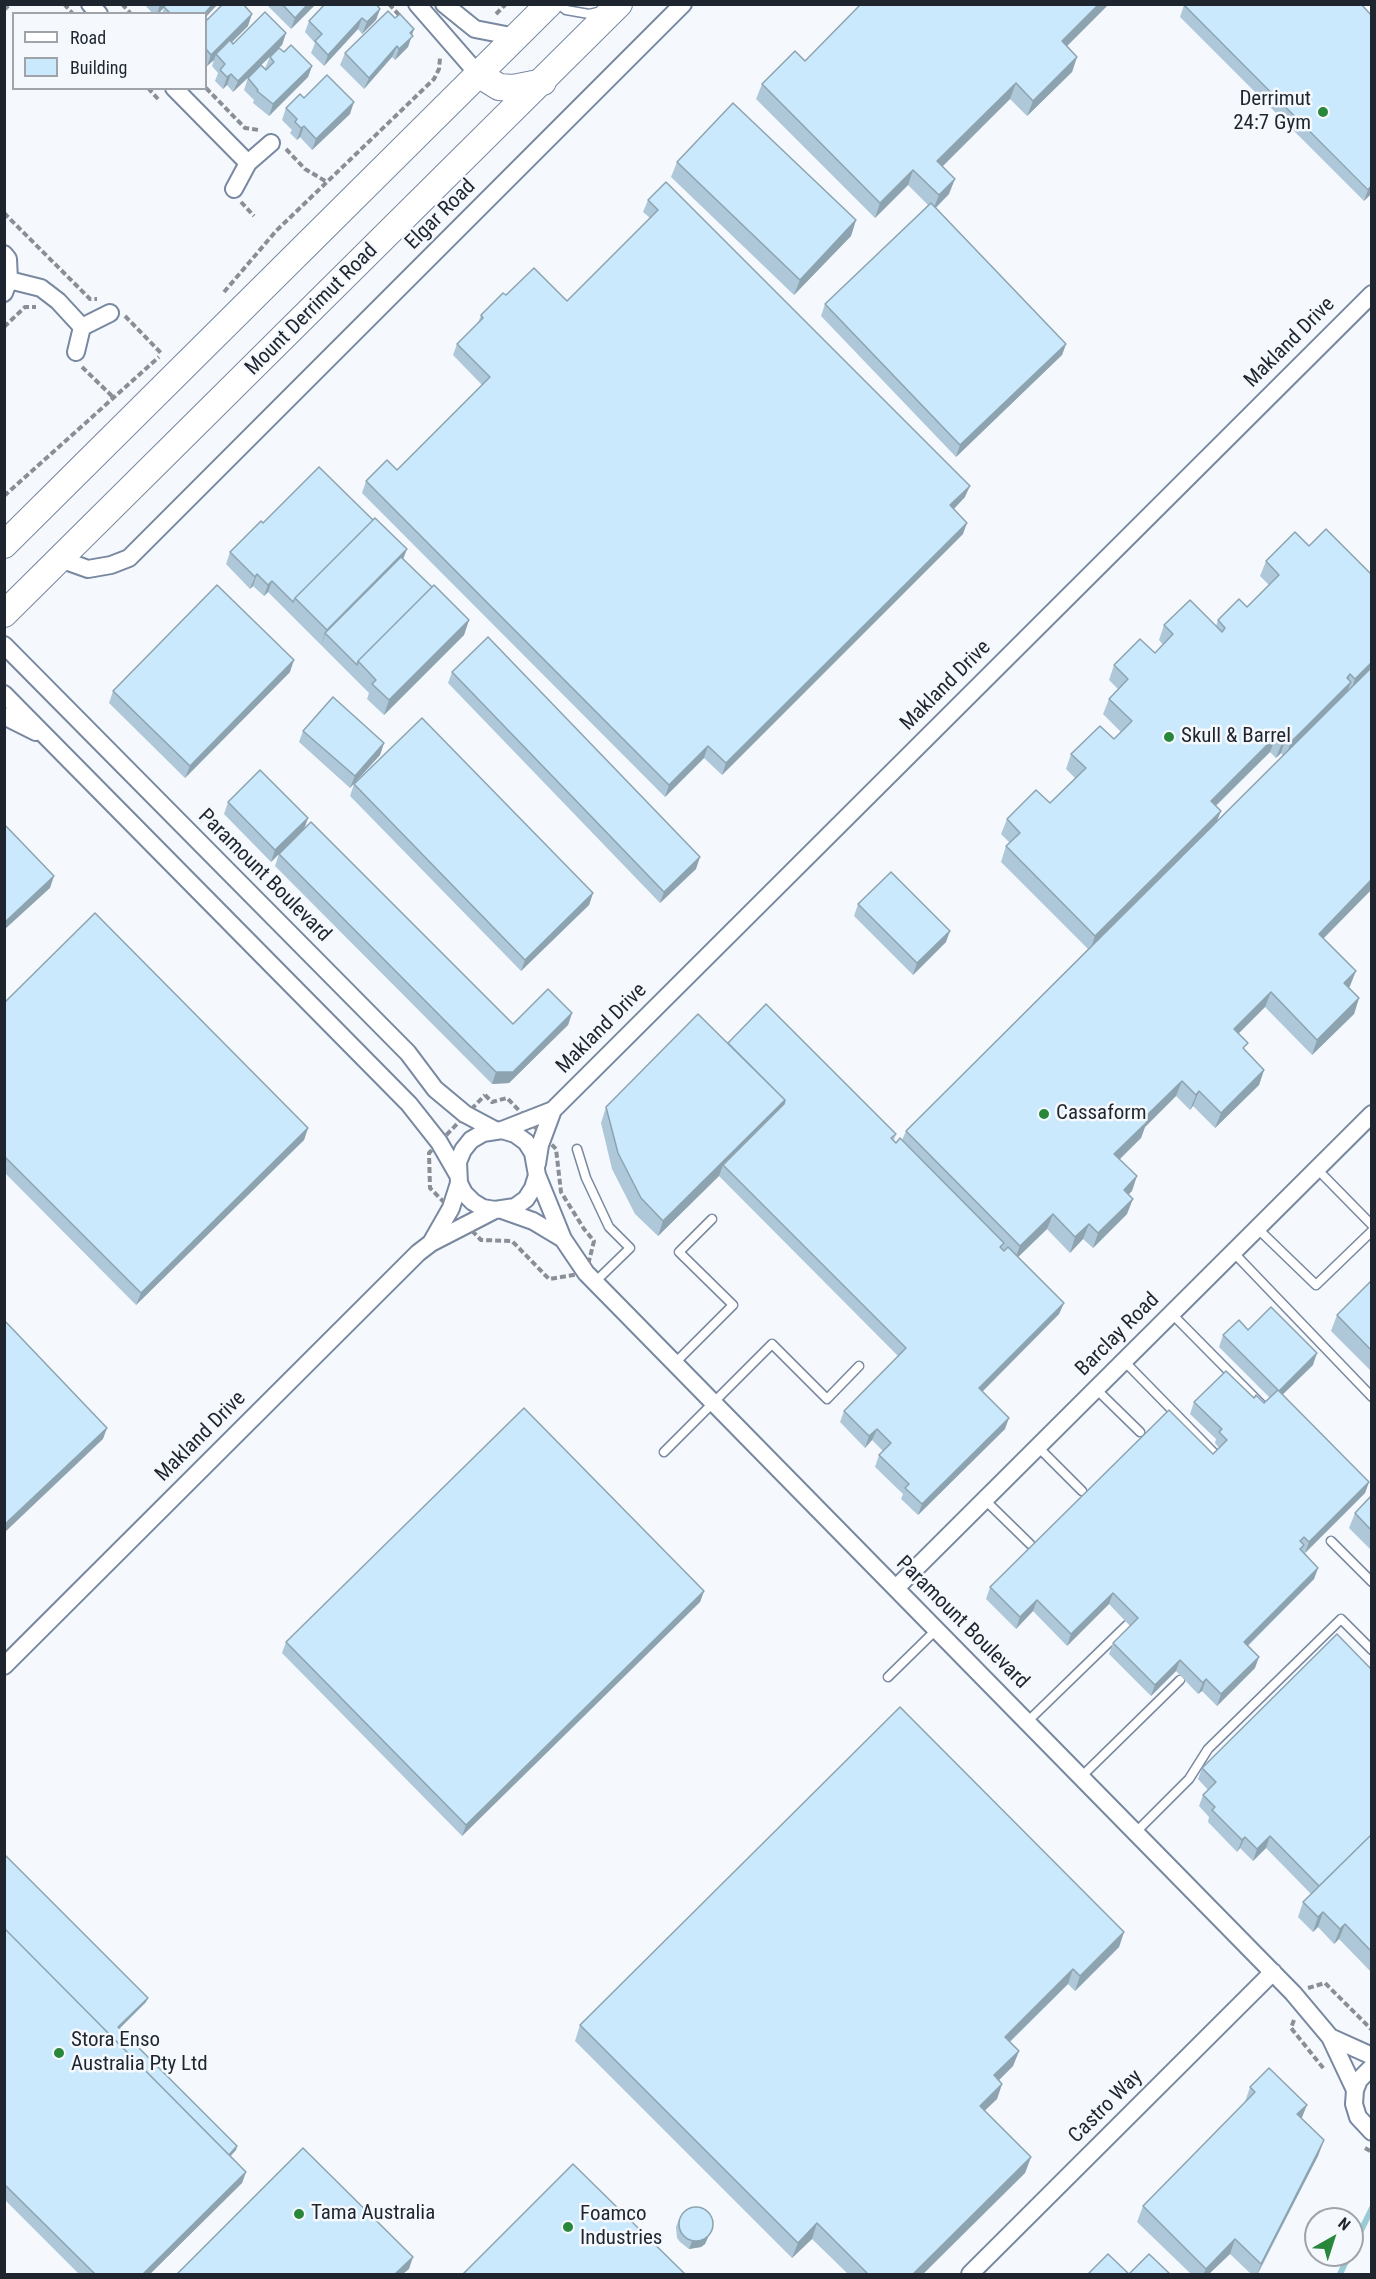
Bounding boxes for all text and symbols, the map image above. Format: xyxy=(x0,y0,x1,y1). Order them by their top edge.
legend xyxy=(12,12,207,90)
text: Road xyxy=(70,27,106,48)
text: Building xyxy=(70,57,127,78)
place label: Derrimut 24:7 Gym xyxy=(1233,87,1311,137)
marker: Derrimut 24:7 Gym xyxy=(1316,105,1330,119)
street label: Elgar Road xyxy=(401,175,481,255)
street label: Mount Derrimut Road xyxy=(241,239,383,381)
street label: Makland Drive xyxy=(1240,293,1340,393)
street label: Makland Drive xyxy=(896,636,996,736)
place label: Skull & Barrel xyxy=(1181,724,1291,750)
marker: Skull & Barrel xyxy=(1162,730,1176,744)
street label: Paramount Boulevard xyxy=(192,804,336,948)
street label: Makland Drive xyxy=(552,979,652,1079)
place label: Cassaform xyxy=(1056,1101,1147,1127)
marker: Cassaform xyxy=(1037,1107,1051,1121)
street label: Barclay Road xyxy=(1071,1288,1165,1382)
street label: Makland Drive xyxy=(151,1387,251,1487)
street label: Paramount Boulevard xyxy=(890,1551,1034,1695)
place label: Stora Enso Australia Pty Ltd xyxy=(71,2028,208,2078)
marker: Stora Enso Australia Pty Ltd xyxy=(52,2046,66,2060)
street label: Castro Way xyxy=(1064,2065,1148,2149)
place label: Tama Australia xyxy=(311,2201,435,2227)
place label: Foamco Industries xyxy=(580,2202,662,2252)
marker: Tama Australia xyxy=(292,2207,306,2221)
north arrow xyxy=(1304,2207,1364,2267)
text: N xyxy=(1335,2214,1354,2235)
marker: Foamco Industries xyxy=(561,2220,575,2234)

